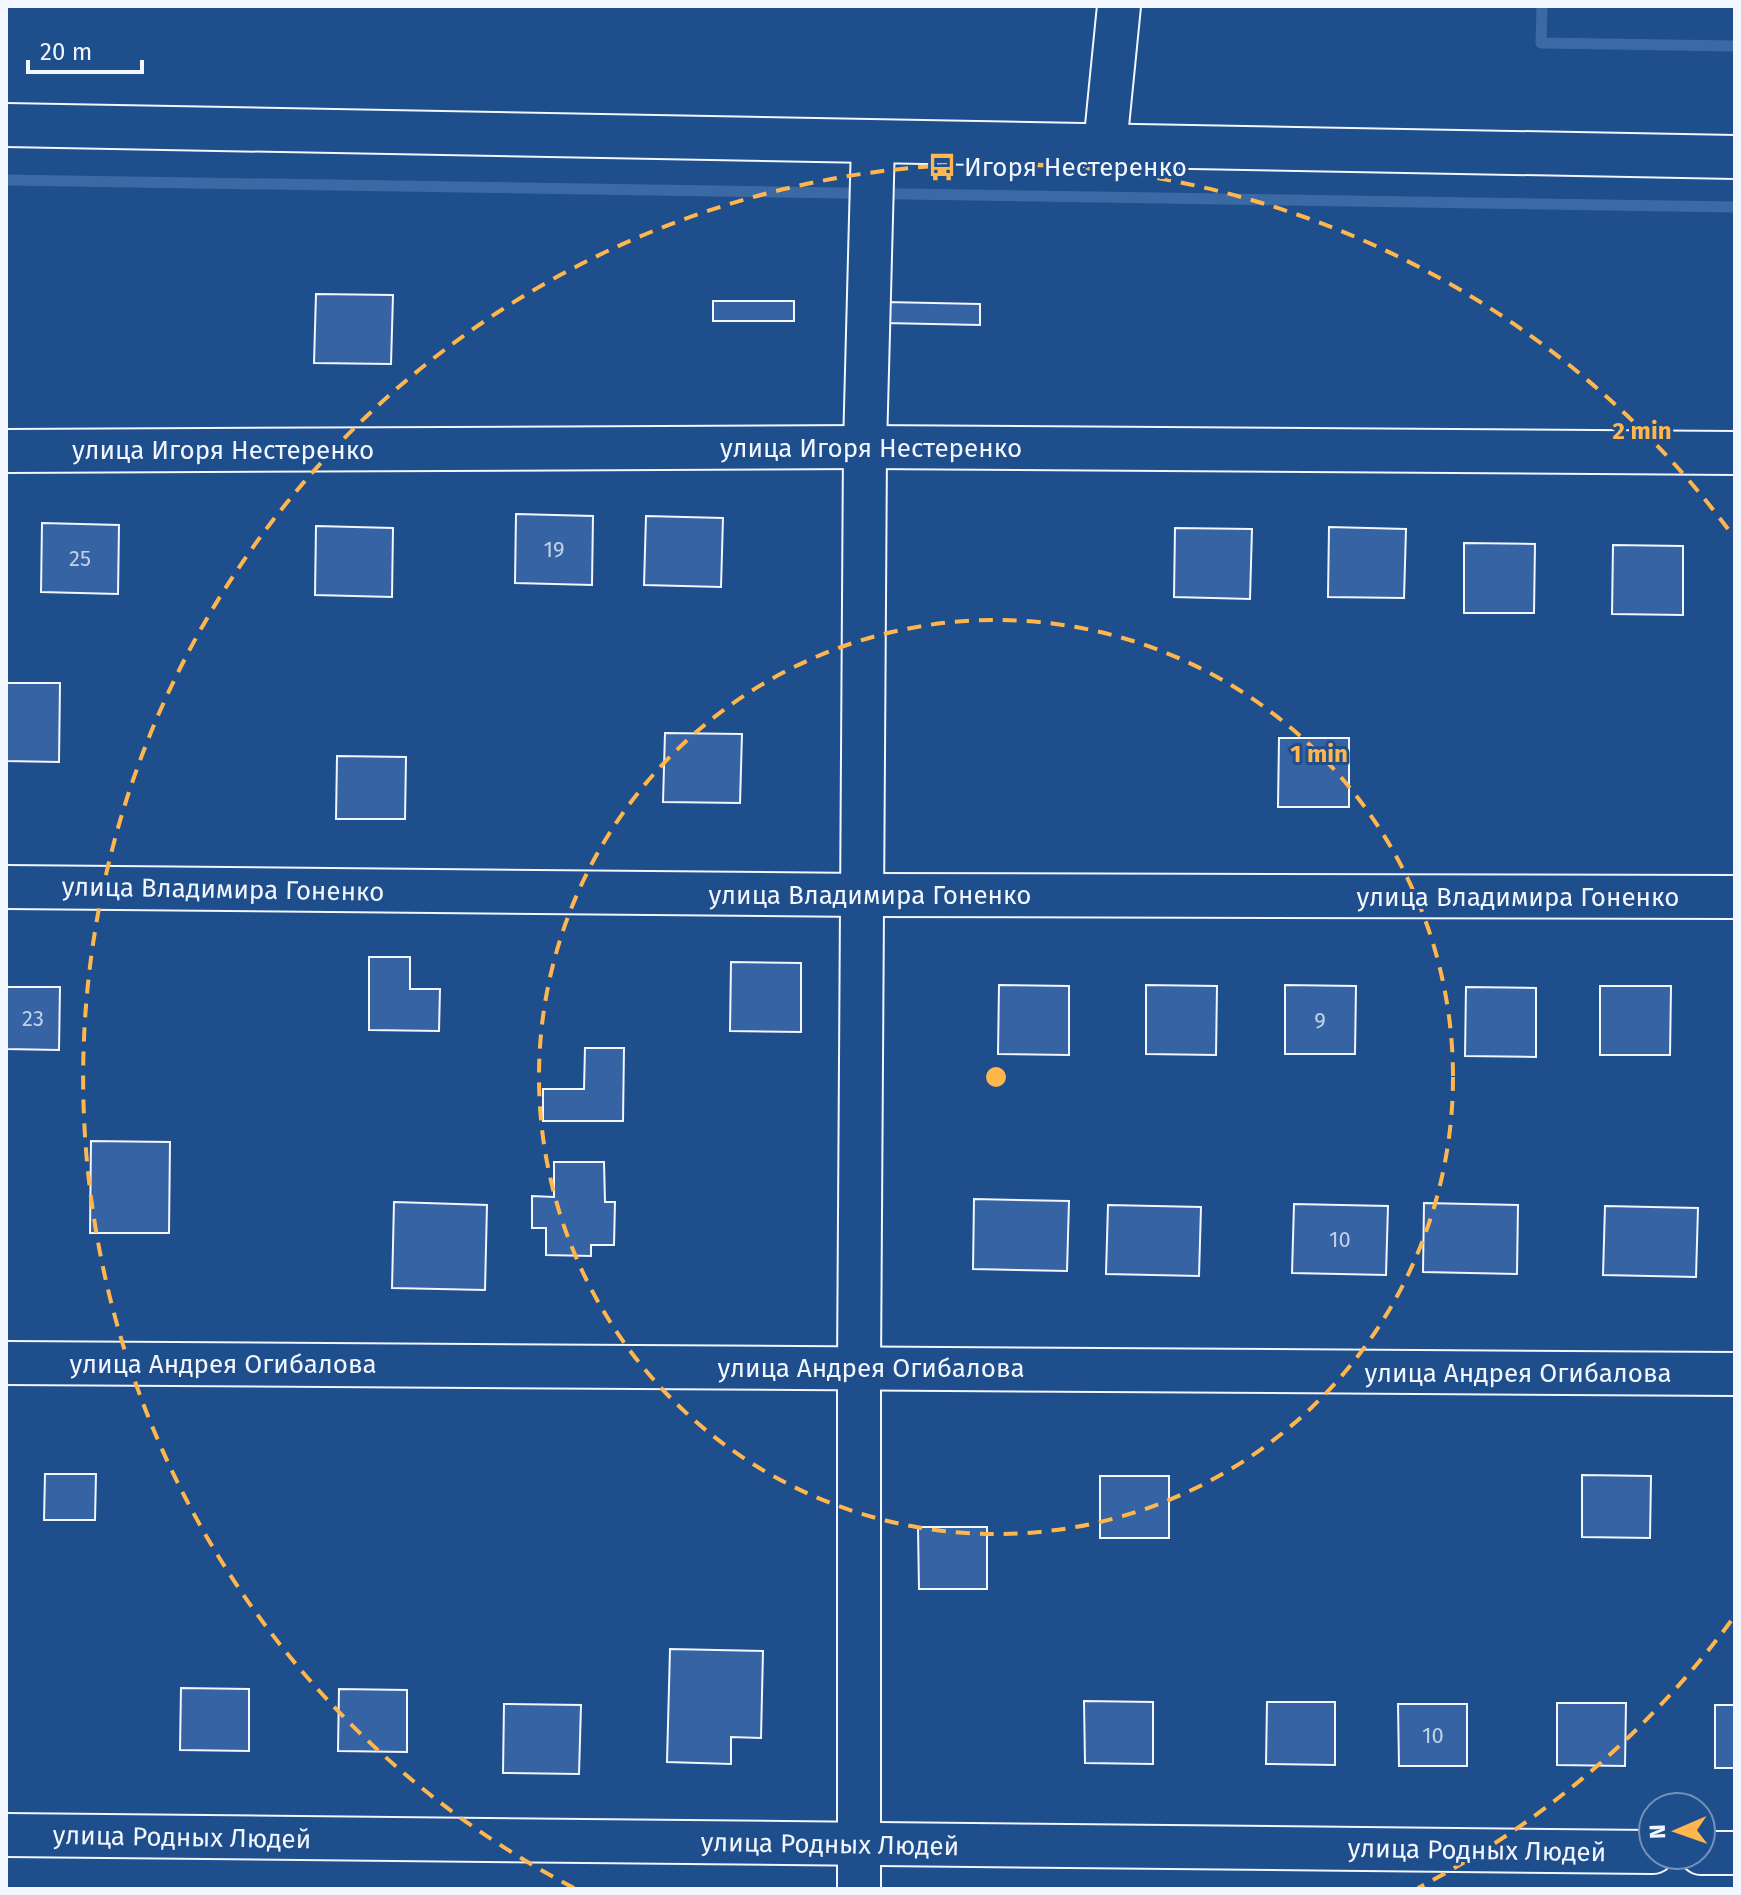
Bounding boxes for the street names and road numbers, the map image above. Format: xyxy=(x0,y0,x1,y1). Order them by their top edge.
street label: улица Игоря Нестеренко xyxy=(720,433,1022,464)
street label: улица Игоря Нестеренко xyxy=(72,435,374,466)
street label: улица Владимира Гоненко xyxy=(61,871,385,908)
street label: улица Владимира Гоненко xyxy=(709,880,1031,911)
street label: улица Владимира Гоненко xyxy=(1357,882,1679,913)
street label: улица Андрея Огибалова xyxy=(69,1349,377,1380)
street label: улица Андрея Огибалова xyxy=(717,1353,1025,1384)
street label: улица Андрея Огибалова xyxy=(1364,1358,1672,1389)
street label: улица Родных Людей xyxy=(52,1820,312,1855)
street label: улица Родных Людей xyxy=(700,1827,960,1862)
street label: улица Родных Людей xyxy=(1347,1833,1607,1868)

